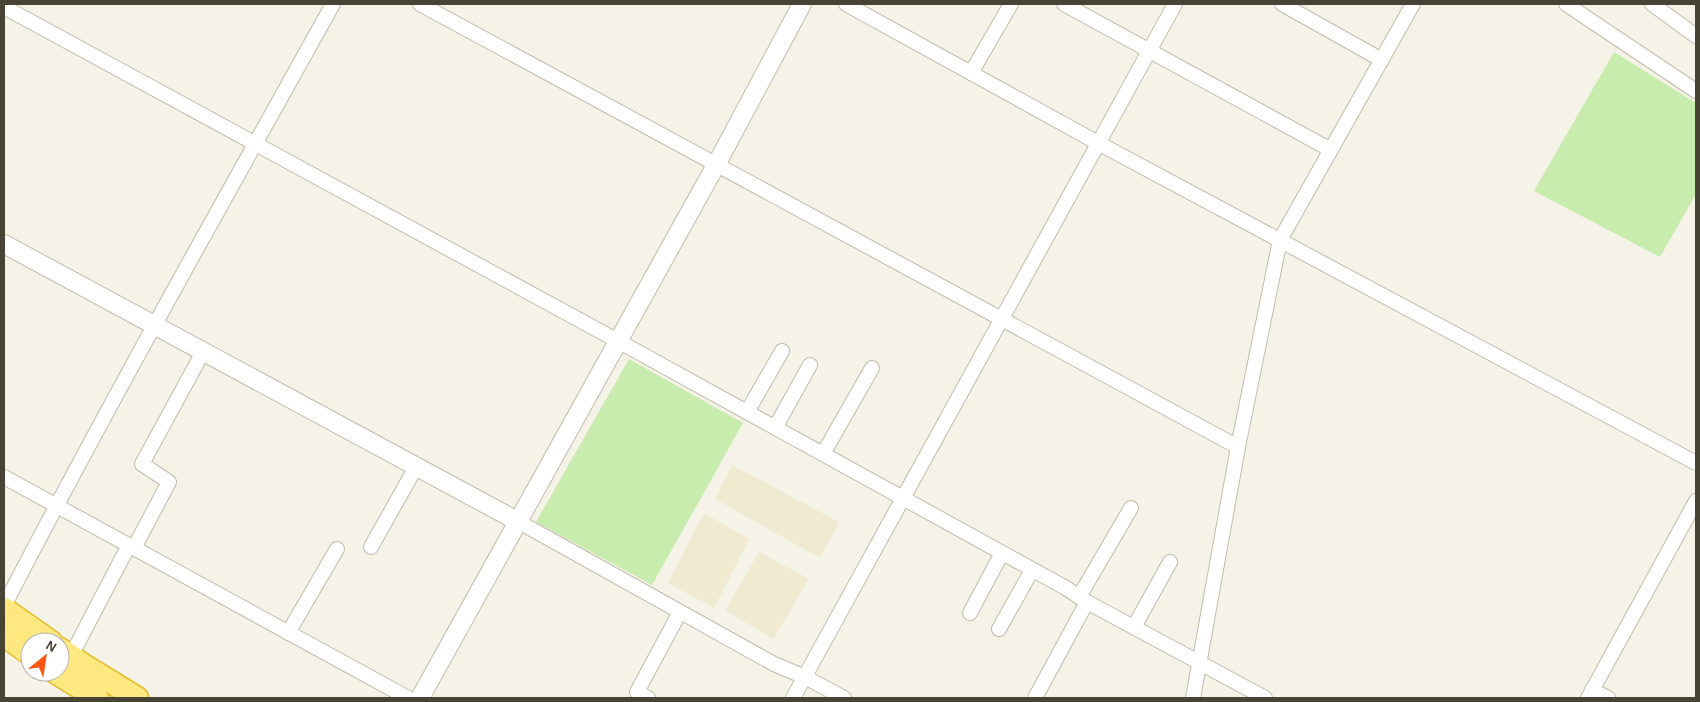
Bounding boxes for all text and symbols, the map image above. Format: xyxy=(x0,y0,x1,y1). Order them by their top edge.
north arrow xyxy=(20,632,70,682)
text: N xyxy=(43,638,59,655)

